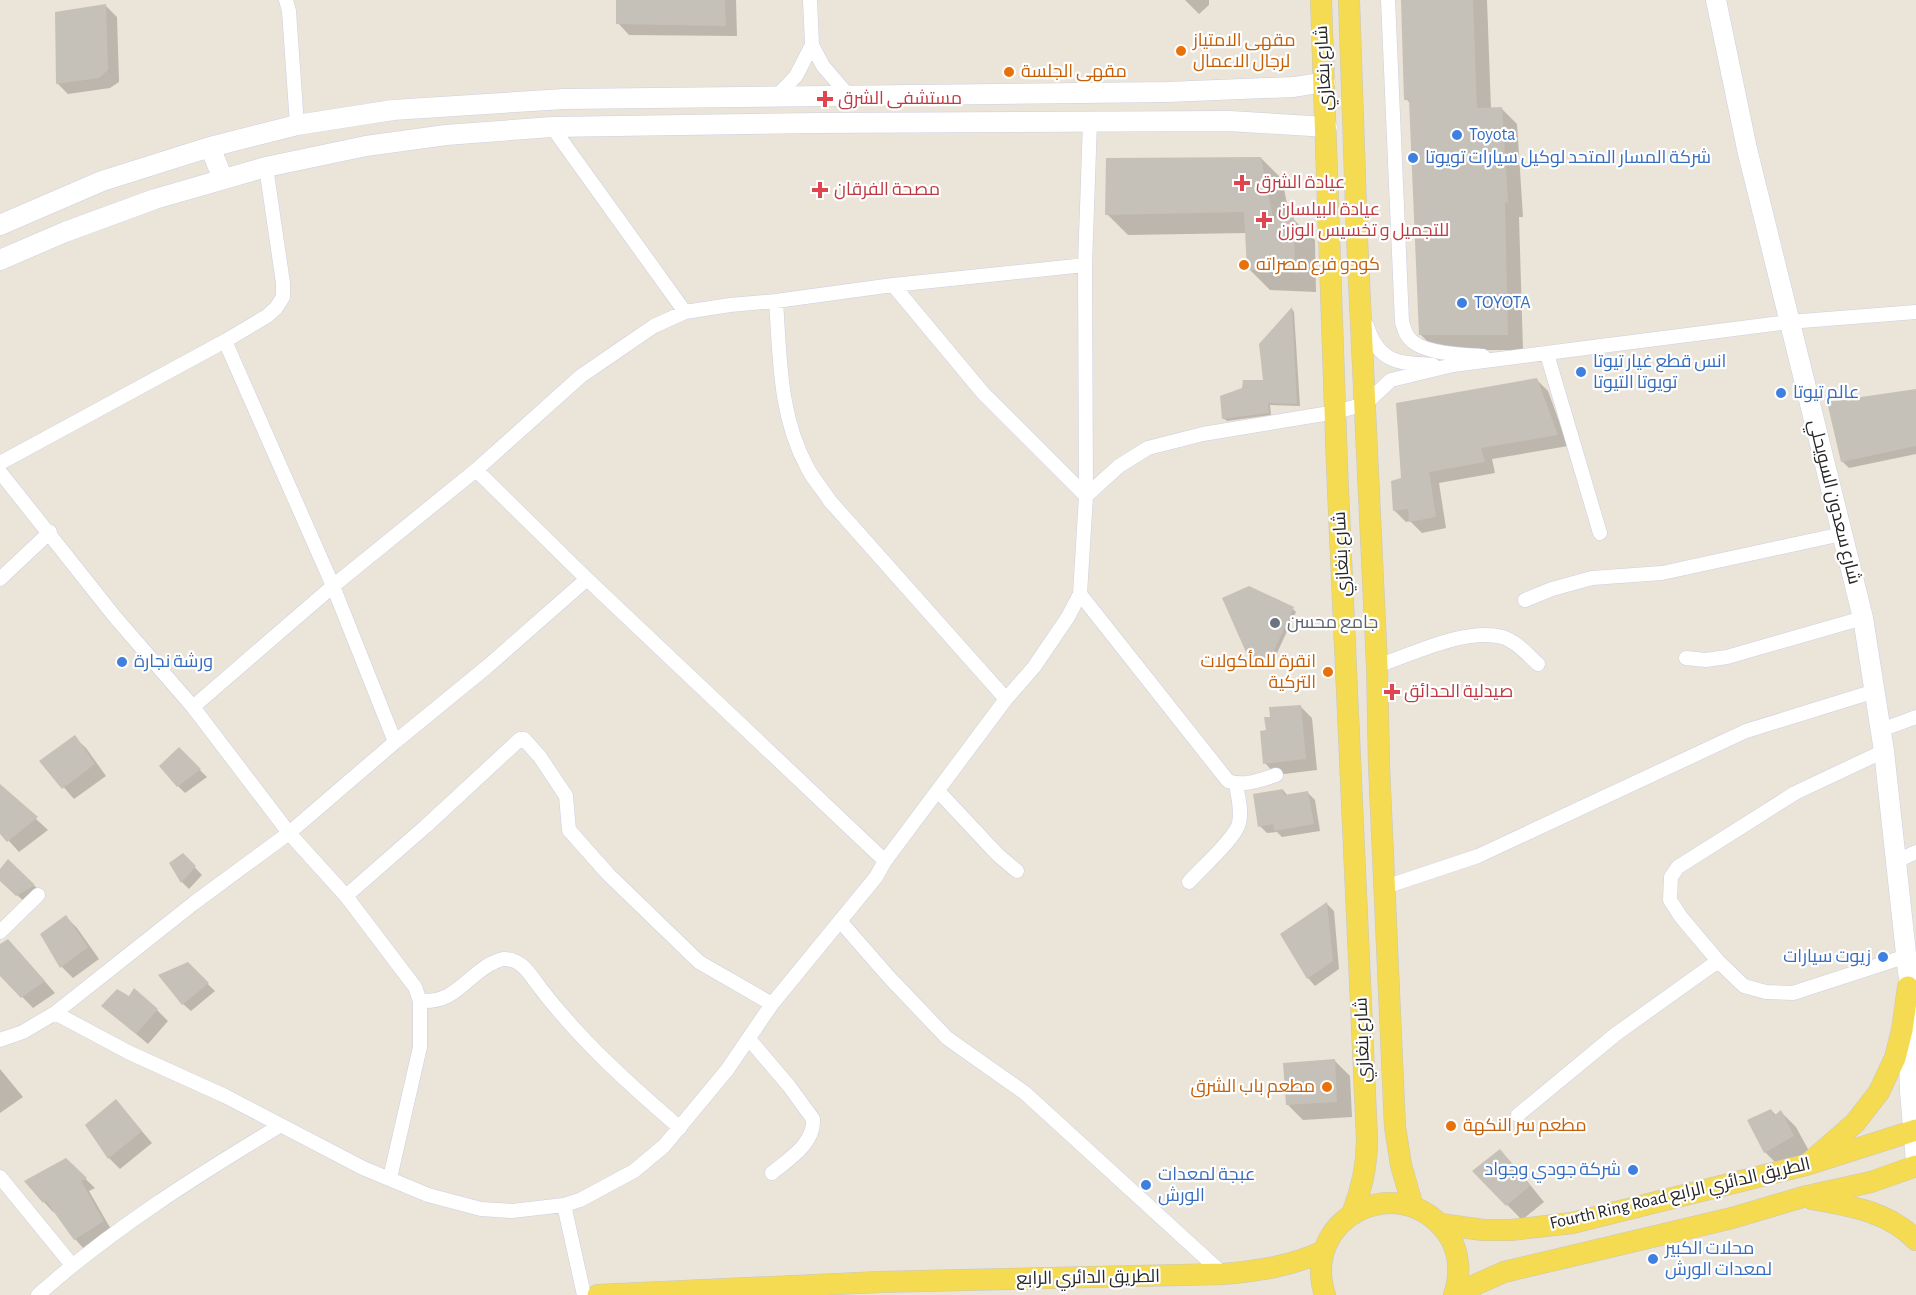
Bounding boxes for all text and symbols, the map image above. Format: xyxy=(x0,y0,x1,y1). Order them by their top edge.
street label: شارع بنغازي xyxy=(1312,25,1339,111)
place label: مقهى الامتياز لرجال الاعمال xyxy=(1192,32,1295,72)
marker: مقهى الامتياز لرجال الاعمال xyxy=(1174,44,1188,58)
place label: مقهى الجلسة xyxy=(1021,63,1127,82)
marker: مقهى الجلسة xyxy=(1002,65,1016,79)
place label: مستشفى الشرق xyxy=(838,89,962,110)
marker: مستشفى الشرق xyxy=(816,90,834,108)
place label: Toyota xyxy=(1469,126,1516,144)
marker: Toyota xyxy=(1450,128,1464,142)
place label: شركة المسار المتحد لوكيل سيارات تويوتا xyxy=(1425,148,1711,168)
marker: شركة المسار المتحد لوكيل سيارات تويوتا xyxy=(1406,151,1420,165)
place label: عيادة الشرق xyxy=(1256,173,1345,194)
marker: عيادة الشرق xyxy=(1233,174,1251,192)
marker: مصحة الفرقان xyxy=(811,181,829,199)
place label: مصحة الفرقان xyxy=(834,181,940,200)
place label: عيادة البيلسان للتجميل و تخسيس الوزن xyxy=(1278,201,1449,241)
marker: عيادة البيلسان للتجميل و تخسيس الوزن xyxy=(1255,211,1273,229)
place label: كودو فرع مصراته xyxy=(1256,256,1380,276)
marker: كودو فرع مصراته xyxy=(1237,258,1251,272)
place label: TOYOTA xyxy=(1474,294,1531,312)
marker: TOYOTA xyxy=(1455,296,1469,310)
place label: انس قطع غيار تيوتا تويوتا التيوتا xyxy=(1593,353,1726,393)
marker: انس قطع غيار تيوتا تويوتا التيوتا xyxy=(1574,365,1588,379)
place label: عالم تيوتا xyxy=(1793,384,1859,404)
marker: عالم تيوتا xyxy=(1774,386,1788,400)
street label: شارع سعدون السويحلي xyxy=(1801,418,1864,587)
street label: شارع بنغازي xyxy=(1330,511,1357,597)
place label: جامع محسن xyxy=(1287,614,1378,634)
marker: جامع محسن xyxy=(1268,616,1282,630)
place label: انقرة للمأكولات التركية xyxy=(1201,650,1316,693)
place label: ورشة نجارة xyxy=(134,652,213,672)
marker: ورشة نجارة xyxy=(115,655,129,669)
marker: انقرة للمأكولات التركية xyxy=(1321,665,1335,679)
place label: صيدلية الحدائق xyxy=(1404,683,1513,703)
marker: صيدلية الحدائق xyxy=(1385,685,1399,699)
place label: زيوت سيارات xyxy=(1783,948,1871,967)
marker: زيوت سيارات xyxy=(1876,950,1890,964)
street label: شارع بنغازي xyxy=(1352,997,1377,1083)
place label: مطعم باب الشرق xyxy=(1190,1077,1315,1098)
marker: مطعم باب الشرق xyxy=(1320,1080,1334,1094)
place label: مطعم سر النكهة xyxy=(1463,1117,1586,1137)
marker: مطعم سر النكهة xyxy=(1444,1119,1458,1133)
street label: Fourth Ring Road الطريق الدائري الرابع xyxy=(1548,1155,1813,1237)
place label: شركة جودي وجواد xyxy=(1484,1160,1621,1183)
marker: شركة جودي وجواد xyxy=(1626,1163,1640,1177)
place label: عبجة لمعدات الورش xyxy=(1158,1166,1255,1206)
marker: عبجة لمعدات الورش xyxy=(1139,1178,1153,1192)
place label: محلات الكبير لمعدات الورش xyxy=(1664,1240,1772,1280)
marker: محلات الكبير لمعدات الورش xyxy=(1646,1252,1660,1266)
street label: الطريق الدائري الرابع xyxy=(1016,1268,1160,1292)

